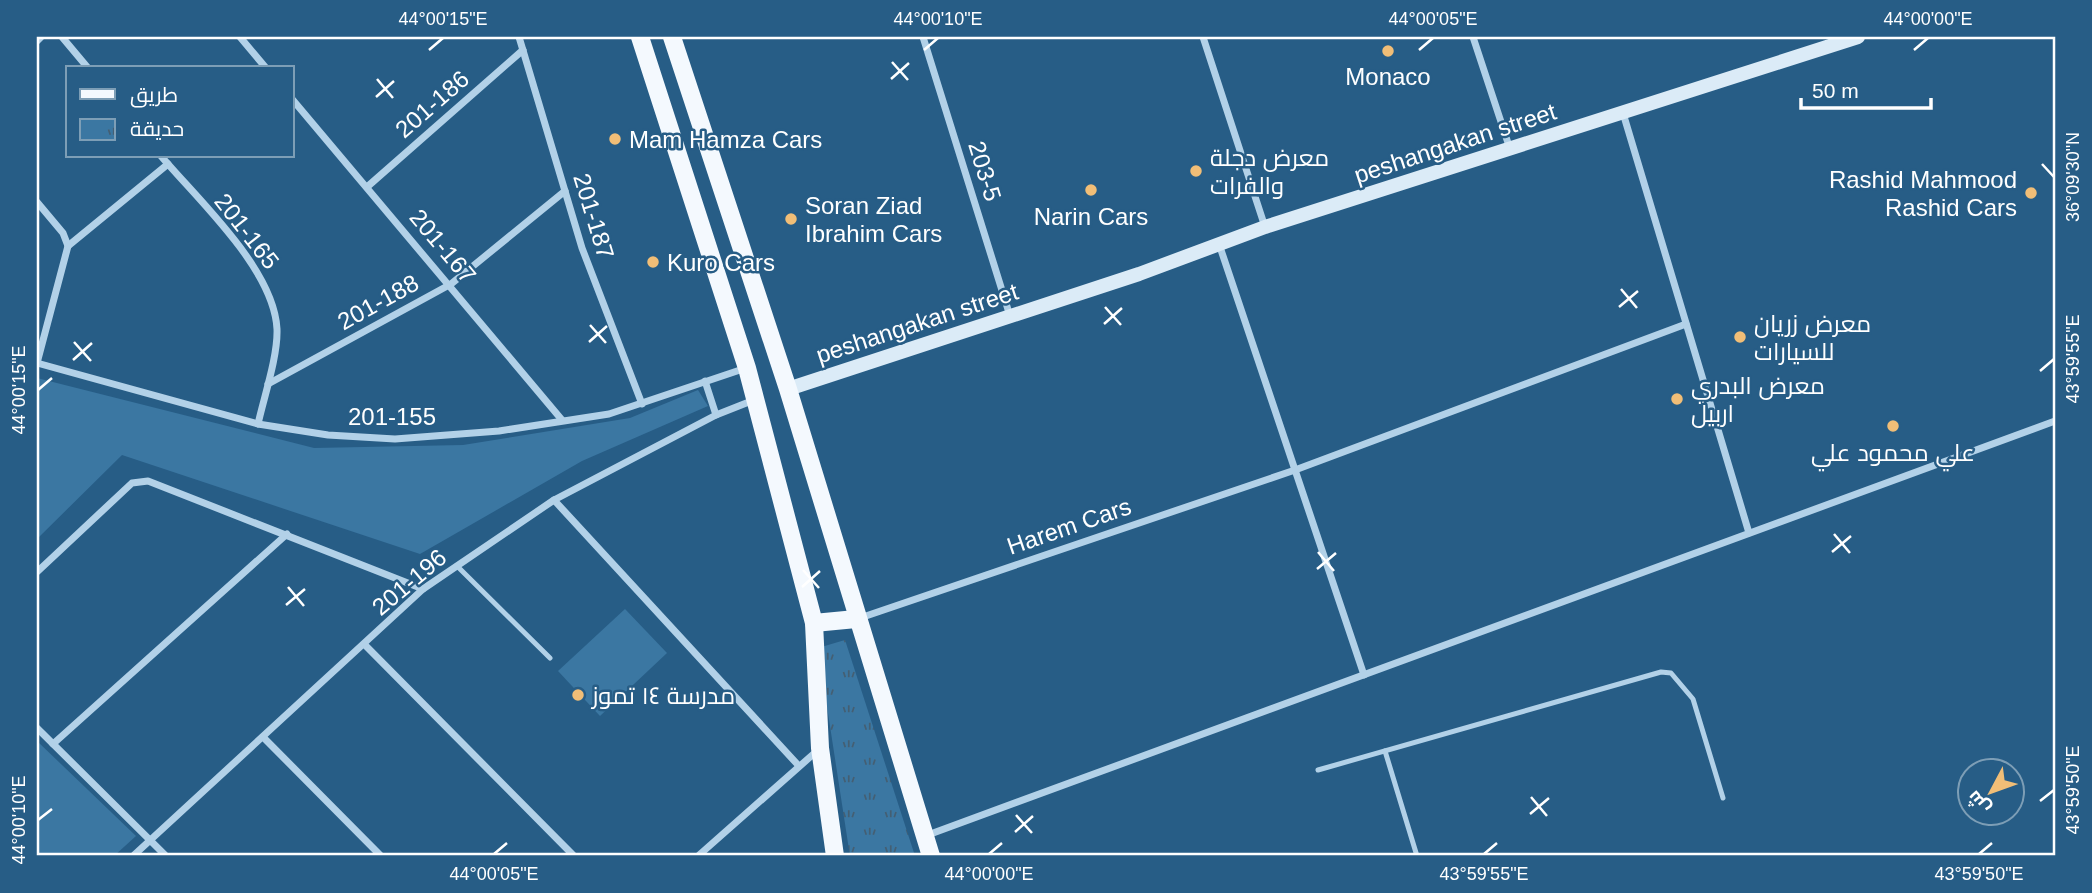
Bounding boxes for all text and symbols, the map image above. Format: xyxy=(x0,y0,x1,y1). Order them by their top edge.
text: 44°00'15"E xyxy=(398,9,488,29)
text: 44°00'10"E xyxy=(893,9,983,29)
text: 44°00'05"E xyxy=(1388,9,1478,29)
text: 44°00'00"E xyxy=(1883,9,1973,29)
marker: Monaco xyxy=(1380,43,1396,59)
place label: Monaco xyxy=(1345,63,1431,90)
street label: 201-186 xyxy=(390,65,474,143)
legend xyxy=(66,66,294,158)
scale bar xyxy=(1801,66,1931,110)
text: 50 m xyxy=(1812,79,1859,102)
text: طريق xyxy=(130,83,178,108)
street label: peshangakan street xyxy=(1351,97,1560,188)
text: حديقة xyxy=(130,117,184,140)
place label: Mam Hamza Cars xyxy=(629,126,822,153)
marker: Mam Hamza Cars xyxy=(607,131,623,147)
text: 36°09'30"N xyxy=(2063,132,2083,222)
street label: 203-5 xyxy=(963,138,1007,204)
place label: معرض دجلة والفرات xyxy=(1210,144,1329,199)
marker: معرض دجلة والفرات xyxy=(1188,163,1204,179)
place label: Rashid Mahmood Rashid Cars xyxy=(1829,166,2017,221)
street label: 201-187 xyxy=(568,170,620,262)
marker: Narin Cars xyxy=(1083,182,1099,198)
marker: Rashid Mahmood Rashid Cars xyxy=(2023,185,2039,201)
street label: 201-165 xyxy=(209,188,285,274)
place label: Soran Ziad Ibrahim Cars xyxy=(805,192,942,247)
place label: Narin Cars xyxy=(1034,203,1148,230)
street label: 201-167 xyxy=(404,204,482,288)
marker: Soran Ziad Ibrahim Cars xyxy=(783,211,799,227)
place label: Kuro Cars xyxy=(667,249,775,276)
marker: Kuro Cars xyxy=(645,254,661,270)
street label: 201-188 xyxy=(333,269,423,335)
street label: peshangakan street xyxy=(813,277,1022,368)
place label: معرض زريان للسيارات xyxy=(1754,310,1871,365)
text: 43°59'55"E xyxy=(2063,314,2083,404)
marker: معرض زريان للسيارات xyxy=(1732,329,1748,345)
text: 44°00'15"E xyxy=(9,345,29,435)
place label: معرض البدري اربيل xyxy=(1691,372,1825,428)
marker: معرض البدري اربيل xyxy=(1669,391,1685,407)
street label: 201-155 xyxy=(348,403,436,430)
marker: علي محمود علي xyxy=(1885,418,1901,434)
place label: علي محمود علي xyxy=(1811,439,1975,472)
street label: Harem Cars xyxy=(1003,492,1135,560)
street label: 201-196 xyxy=(367,543,451,621)
place label: مدرسة ١٤ تموز xyxy=(590,682,735,709)
marker: مدرسة ١٤ تموز xyxy=(570,687,586,703)
text: 43°59'50"E xyxy=(2063,745,2083,835)
north arrow xyxy=(1955,756,2025,826)
text: 44°00'10"E xyxy=(9,775,29,865)
text: ش xyxy=(1963,786,1995,819)
text: 44°00'05"E xyxy=(449,864,539,884)
text: 44°00'00"E xyxy=(944,864,1034,884)
text: 43°59'55"E xyxy=(1439,864,1529,884)
text: 43°59'50"E xyxy=(1934,864,2024,884)

